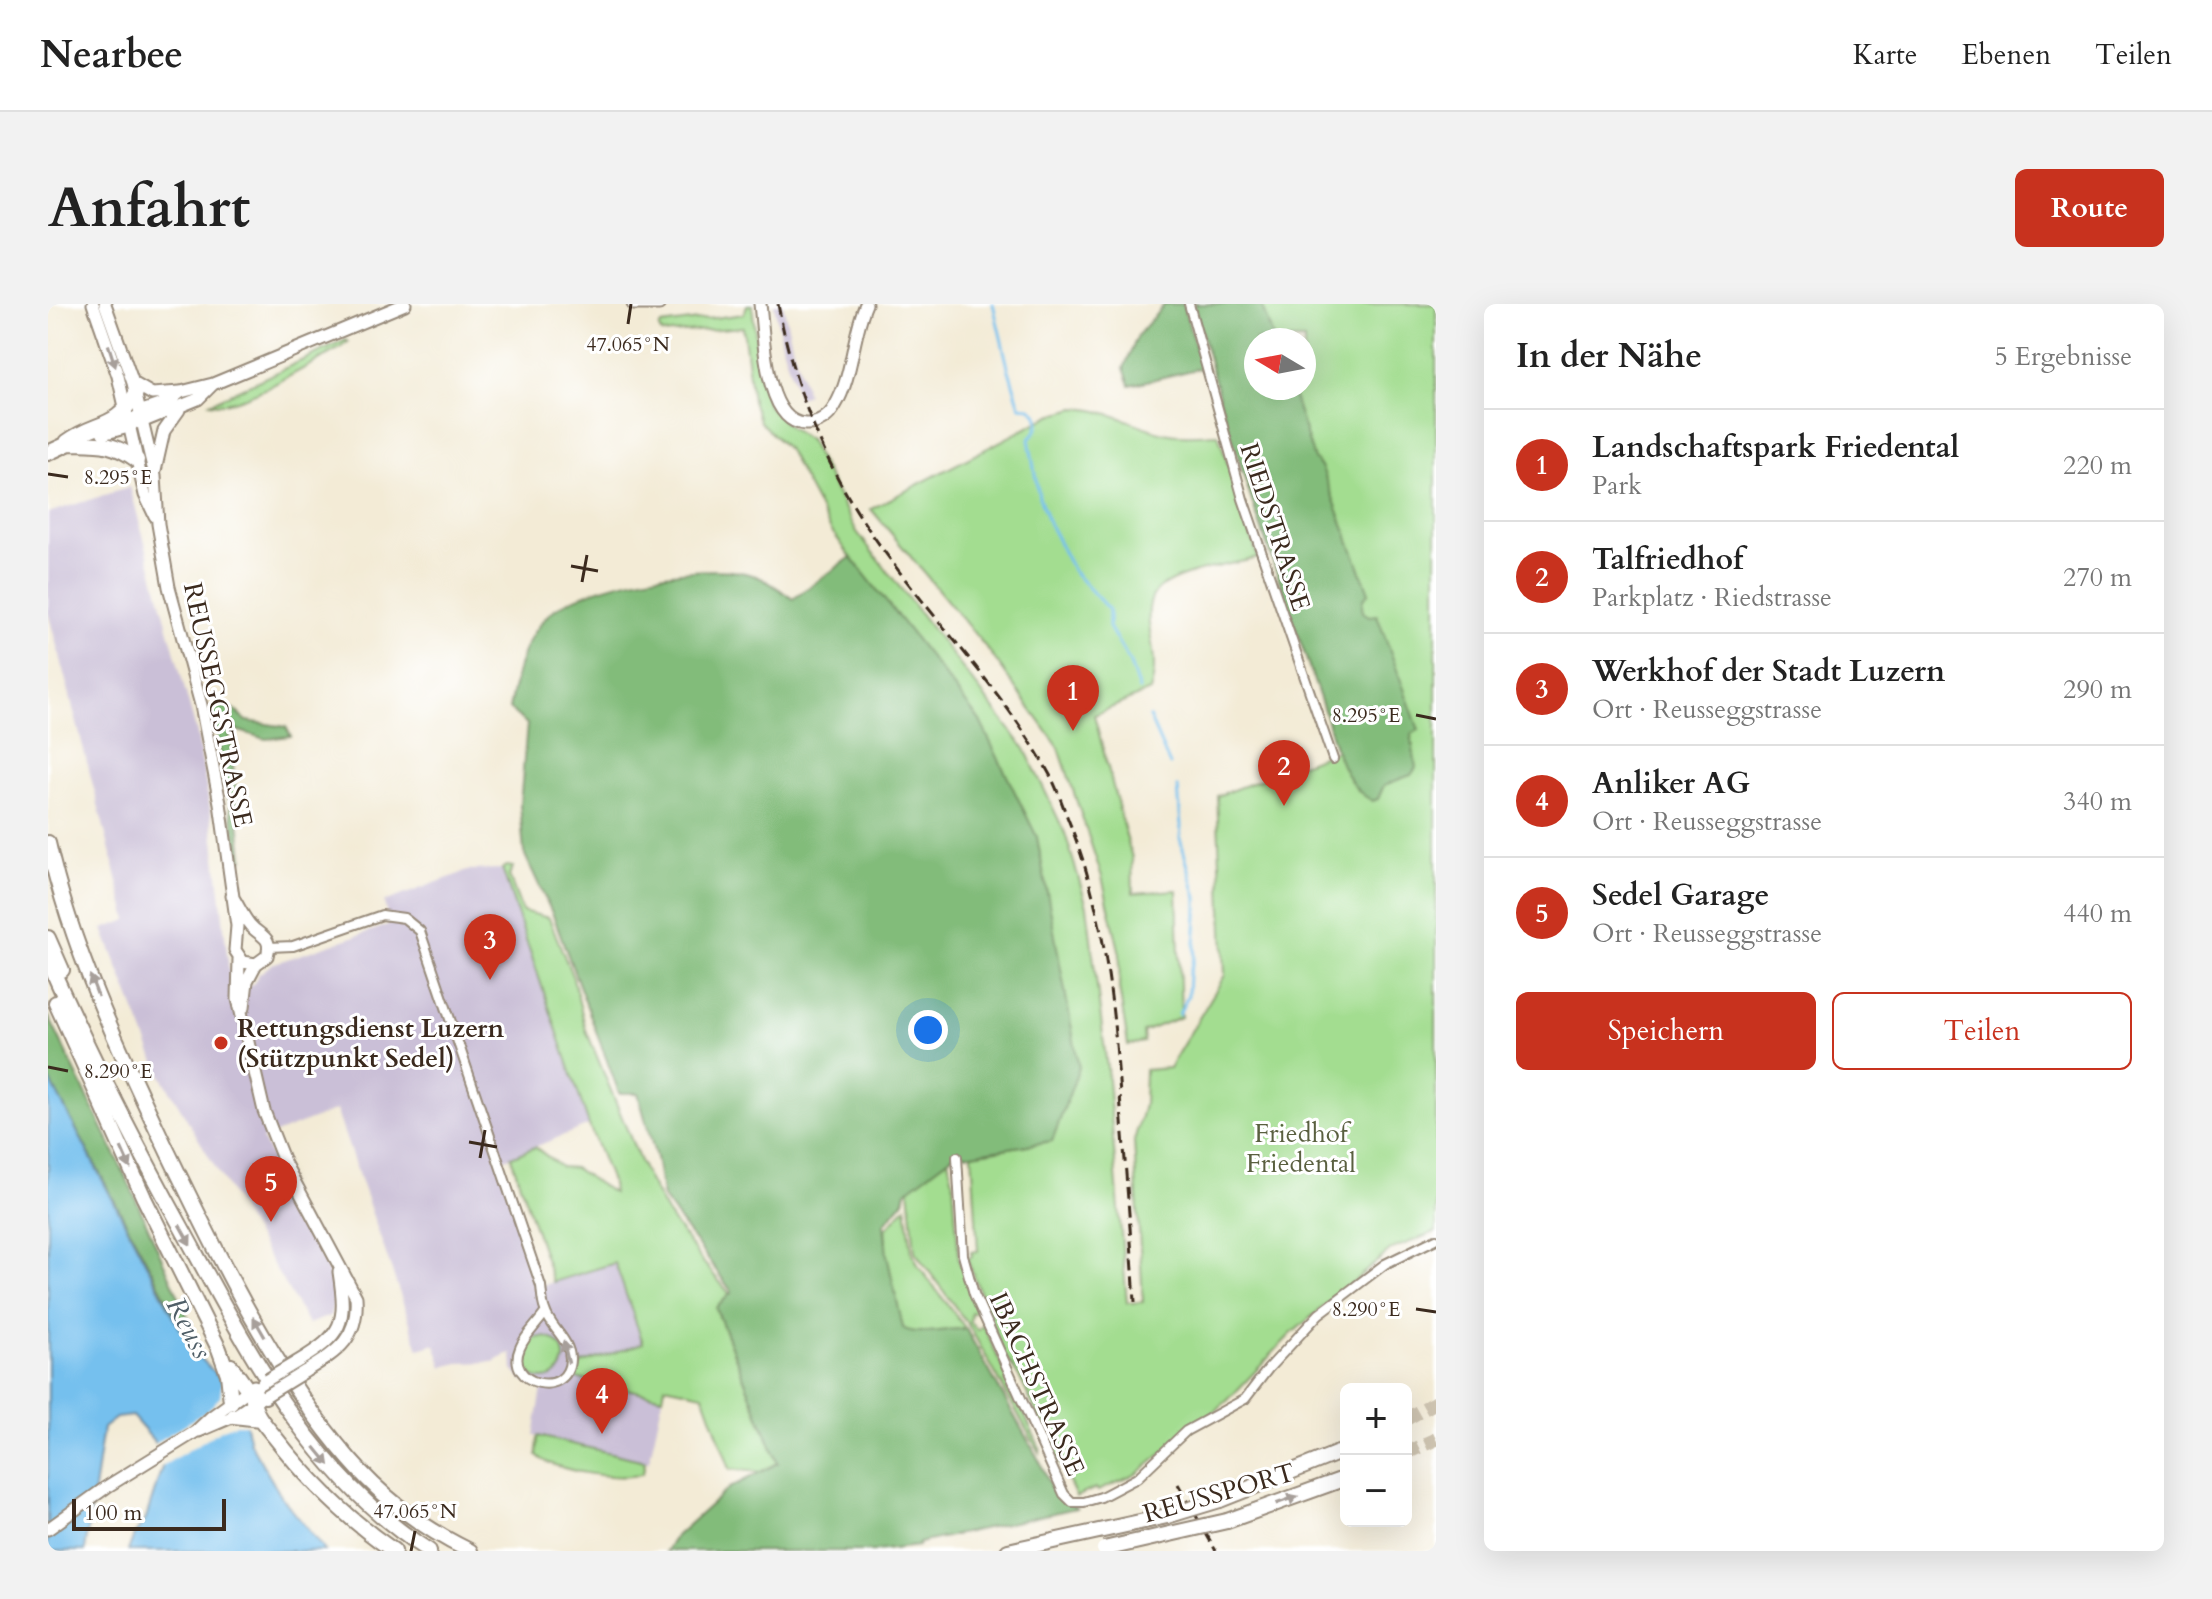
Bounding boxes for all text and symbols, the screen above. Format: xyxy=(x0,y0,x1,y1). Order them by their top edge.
text: Nearbee xyxy=(40,29,183,81)
text: Karte xyxy=(1853,36,1918,74)
text: Ebenen xyxy=(1962,36,2051,74)
text: Teilen xyxy=(2095,36,2172,74)
button: Route xyxy=(2015,169,2164,247)
text: Anfahrt xyxy=(48,171,250,246)
north arrow xyxy=(1244,328,1316,400)
text: 47.065°N xyxy=(586,331,670,358)
text: In der Nähe xyxy=(1516,333,1702,379)
text: 5 Ergebnisse xyxy=(1995,339,2132,374)
one-way arrow xyxy=(106,344,118,368)
text: Landschaftspark Friedental xyxy=(1592,427,1959,468)
street label: RIEDSTRASSE xyxy=(1231,438,1319,616)
text: 1 xyxy=(1535,448,1549,483)
text: 220 m xyxy=(2063,448,2132,483)
text: 8.295°E xyxy=(84,464,152,491)
text: Park xyxy=(1592,468,1642,503)
text: Talfriedhof xyxy=(1592,539,1743,580)
text: 2 xyxy=(1535,560,1549,595)
text: 270 m xyxy=(2063,560,2132,595)
street label: REUSSEGGSTRASSE xyxy=(175,579,261,831)
text: Parkplatz · Riedstrasse xyxy=(1592,580,1832,615)
text: Werkhof der Stadt Luzern xyxy=(1592,651,1945,692)
pin: 1 xyxy=(1047,665,1099,731)
text: 3 xyxy=(1535,672,1549,707)
text: 290 m xyxy=(2063,672,2132,707)
text: Ort · Reusseggstrasse xyxy=(1592,692,1822,727)
text: 8.295°E xyxy=(1332,702,1400,729)
pin: 2 xyxy=(1258,740,1310,806)
text: Anliker AG xyxy=(1592,763,1750,804)
text: 4 xyxy=(1535,784,1549,819)
text: 340 m xyxy=(2063,784,2132,819)
text: Ort · Reusseggstrasse xyxy=(1592,804,1822,839)
text: Sedel Garage xyxy=(1592,875,1769,916)
text: 5 xyxy=(1535,896,1549,931)
text: 440 m xyxy=(2063,896,2132,931)
pin: 3 xyxy=(464,914,516,980)
text: Ort · Reusseggstrasse xyxy=(1592,916,1822,951)
one-way arrow xyxy=(88,974,101,998)
button: Speichern xyxy=(1516,992,1816,1070)
button: Teilen xyxy=(1832,992,2132,1070)
your location xyxy=(908,1010,948,1050)
place label: Rettungsdienst Luzern (Stützpunkt Sedel) xyxy=(237,1011,505,1076)
marker: Rettungsdienst Luzern (Stützpunkt Sedel) xyxy=(212,1034,230,1052)
text: 8.290°E xyxy=(84,1058,152,1085)
park label: Friedhof Friedental xyxy=(1246,1116,1356,1181)
one-way arrow xyxy=(119,1146,133,1169)
pin: 5 xyxy=(245,1156,297,1222)
one-way arrow xyxy=(178,1223,192,1246)
street label: IBACHSTRASSE xyxy=(981,1287,1093,1481)
water label: Reuss xyxy=(157,1290,221,1366)
text: 8.290°E xyxy=(1332,1296,1400,1323)
one-way arrow xyxy=(252,1316,266,1338)
one-way arrow xyxy=(559,1339,572,1364)
pin: 4 xyxy=(576,1368,628,1434)
map controls xyxy=(1340,1383,1412,1527)
button: + xyxy=(1340,1383,1412,1455)
one-way arrow xyxy=(313,1445,330,1466)
street label: REUSSPORT xyxy=(1139,1455,1299,1531)
button: − xyxy=(1340,1455,1412,1527)
one-way arrow xyxy=(1275,1494,1299,1506)
scale bar xyxy=(72,1495,226,1531)
text: 100 m xyxy=(84,1498,142,1528)
text: 47.065°N xyxy=(373,1498,457,1525)

